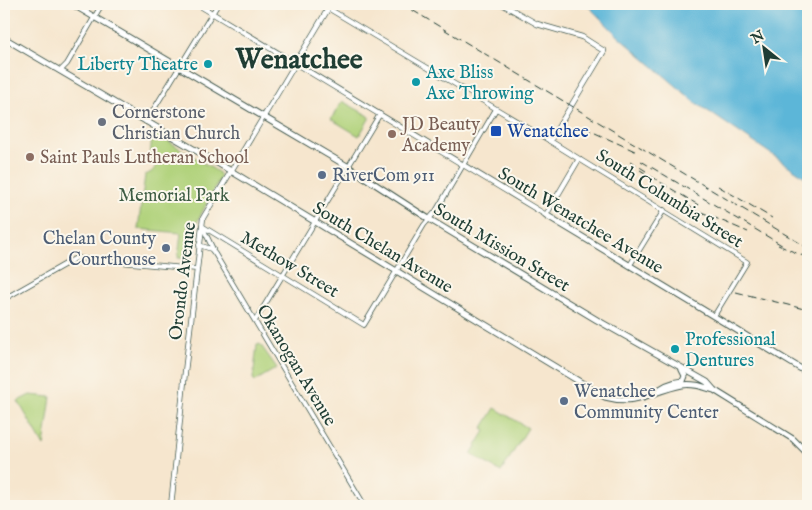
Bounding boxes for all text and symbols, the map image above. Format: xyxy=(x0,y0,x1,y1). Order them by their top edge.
north arrow xyxy=(740,22,790,72)
text: N xyxy=(747,27,768,49)
district label: Wenatchee xyxy=(234,43,363,78)
place label: Liberty Theatre xyxy=(77,54,198,77)
marker: Liberty Theatre xyxy=(202,58,214,70)
place label: Axe Bliss Axe Throwing xyxy=(425,62,534,106)
marker: Axe Bliss Axe Throwing xyxy=(410,76,422,88)
place label: Cornerstone Christian Church xyxy=(112,102,240,146)
place label: JD Beauty Academy xyxy=(400,114,480,158)
marker: Cornerstone Christian Church xyxy=(96,116,108,128)
place label: Wenatchee xyxy=(507,121,589,144)
marker: Wenatchee xyxy=(489,124,503,138)
marker: JD Beauty Academy xyxy=(386,128,398,140)
street label: South Columbia Street xyxy=(591,145,747,254)
place label: Saint Pauls Lutheran School xyxy=(40,147,249,170)
marker: Saint Pauls Lutheran School xyxy=(24,151,36,163)
street label: South Wenatchee Avenue xyxy=(493,163,667,280)
place label: RiverCom 911 xyxy=(332,165,435,188)
marker: RiverCom 911 xyxy=(316,169,328,181)
park label: Memorial Park xyxy=(119,185,230,208)
street label: South Chelan Avenue xyxy=(308,197,457,299)
street label: South Mission Street xyxy=(429,199,574,298)
street label: Orondo Avenue xyxy=(165,221,202,342)
street label: Methow Street xyxy=(236,227,343,304)
place label: Chelan County Courthouse xyxy=(43,228,156,272)
marker: Chelan County Courthouse xyxy=(160,242,172,254)
street label: Okanogan Avenue xyxy=(250,301,341,431)
place label: Professional Dentures xyxy=(685,329,776,373)
marker: Professional Dentures xyxy=(669,343,681,355)
place label: Wenatchee Community Center xyxy=(574,381,719,425)
marker: Wenatchee Community Center xyxy=(558,395,570,407)

